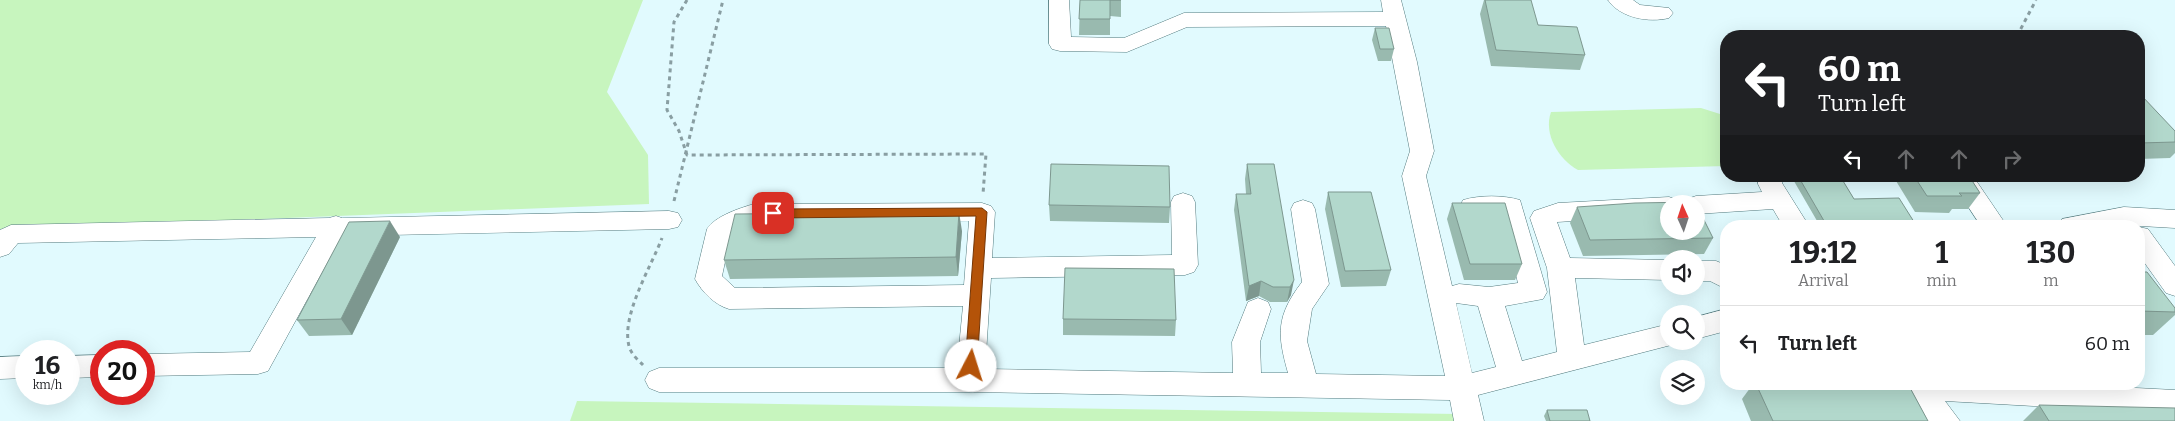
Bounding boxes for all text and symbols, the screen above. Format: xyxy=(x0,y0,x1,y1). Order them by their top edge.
text: 60 m xyxy=(1818,48,1901,90)
icon: left xyxy=(1735,50,1800,115)
text: Turn left xyxy=(1818,90,1906,117)
icon: left xyxy=(1839,145,1867,173)
icon: ahead xyxy=(1892,145,1920,173)
icon: ahead xyxy=(1945,145,1973,173)
icon: right xyxy=(1998,145,2026,173)
pin xyxy=(752,192,794,234)
north arrow xyxy=(1660,195,1705,240)
map controls xyxy=(1660,195,1705,405)
icon: arrive xyxy=(759,199,787,227)
text: 19:12 xyxy=(1790,235,1857,271)
text: 1 xyxy=(1935,235,1948,271)
text: 130 xyxy=(2026,235,2076,271)
button: sound xyxy=(1660,250,1705,295)
text: Arrival xyxy=(1798,271,1849,290)
text: min xyxy=(1927,271,1957,290)
text: m xyxy=(2043,271,2058,290)
button: search xyxy=(1660,305,1705,350)
icon: left xyxy=(1735,329,1763,357)
text: Turn left xyxy=(1778,332,1857,355)
text: 60 m xyxy=(2085,332,2130,355)
position arrow xyxy=(944,339,996,391)
speed limit sign: 20 xyxy=(90,340,155,405)
text: 16 xyxy=(35,351,60,381)
button: layers xyxy=(1660,360,1705,405)
text: km/h xyxy=(33,378,62,392)

